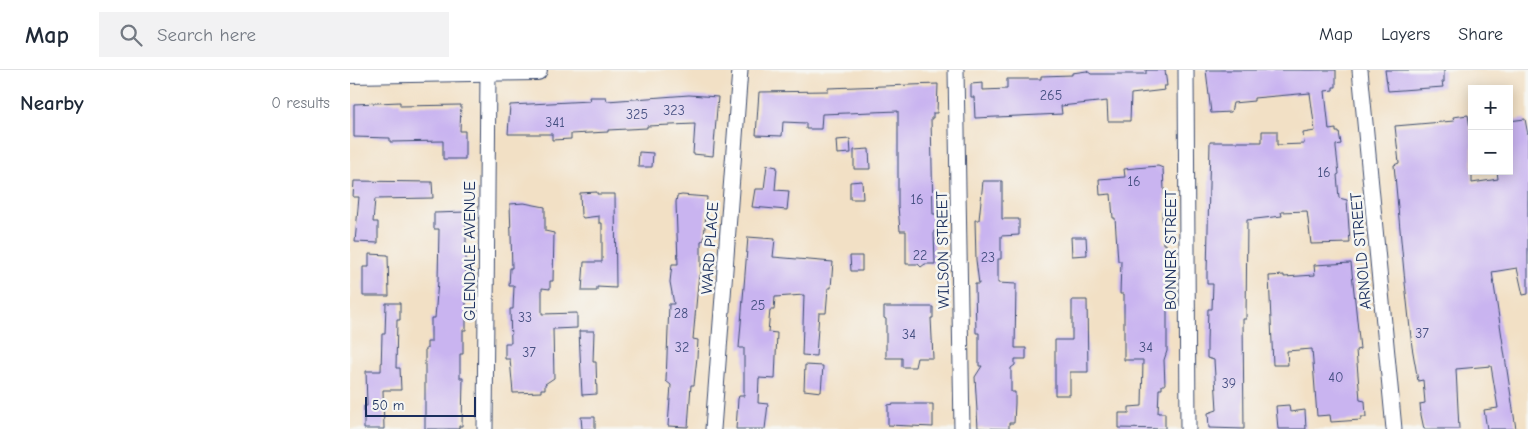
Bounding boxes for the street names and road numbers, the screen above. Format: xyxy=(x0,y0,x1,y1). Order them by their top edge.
street label: GLENDALE AVENUE xyxy=(461,181,479,321)
street label: BONNER STREET xyxy=(1162,189,1180,310)
street label: WILSON STREET xyxy=(933,190,953,309)
street label: ARNOLD STREET xyxy=(1347,191,1375,310)
street label: WARD PLACE xyxy=(698,201,722,295)

